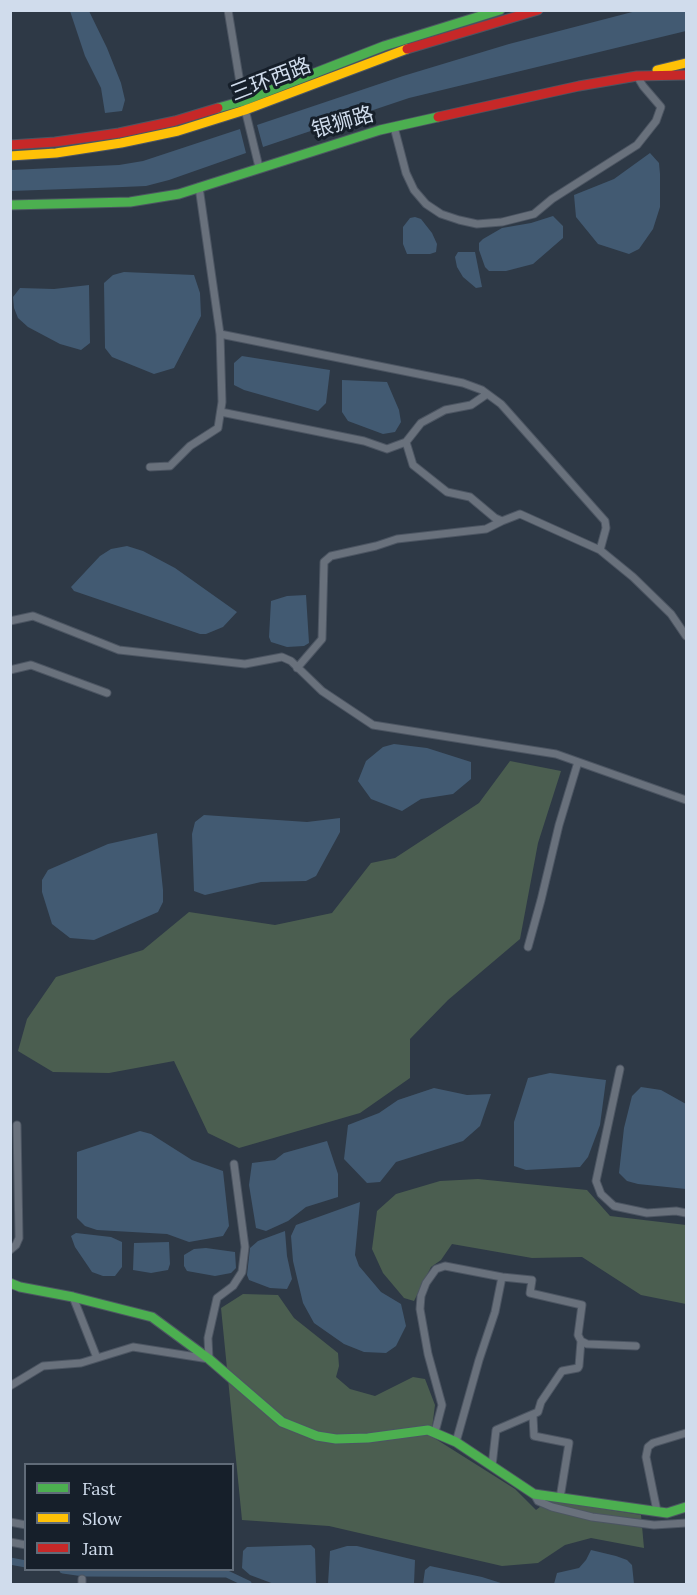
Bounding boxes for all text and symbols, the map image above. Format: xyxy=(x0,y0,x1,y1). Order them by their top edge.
street label: 三环西路 xyxy=(227,53,315,107)
street label: 银狮路 xyxy=(309,102,377,144)
legend xyxy=(24,1463,234,1571)
text: Fast xyxy=(82,1477,116,1500)
text: Slow xyxy=(82,1507,122,1530)
text: Jam xyxy=(82,1537,114,1560)

